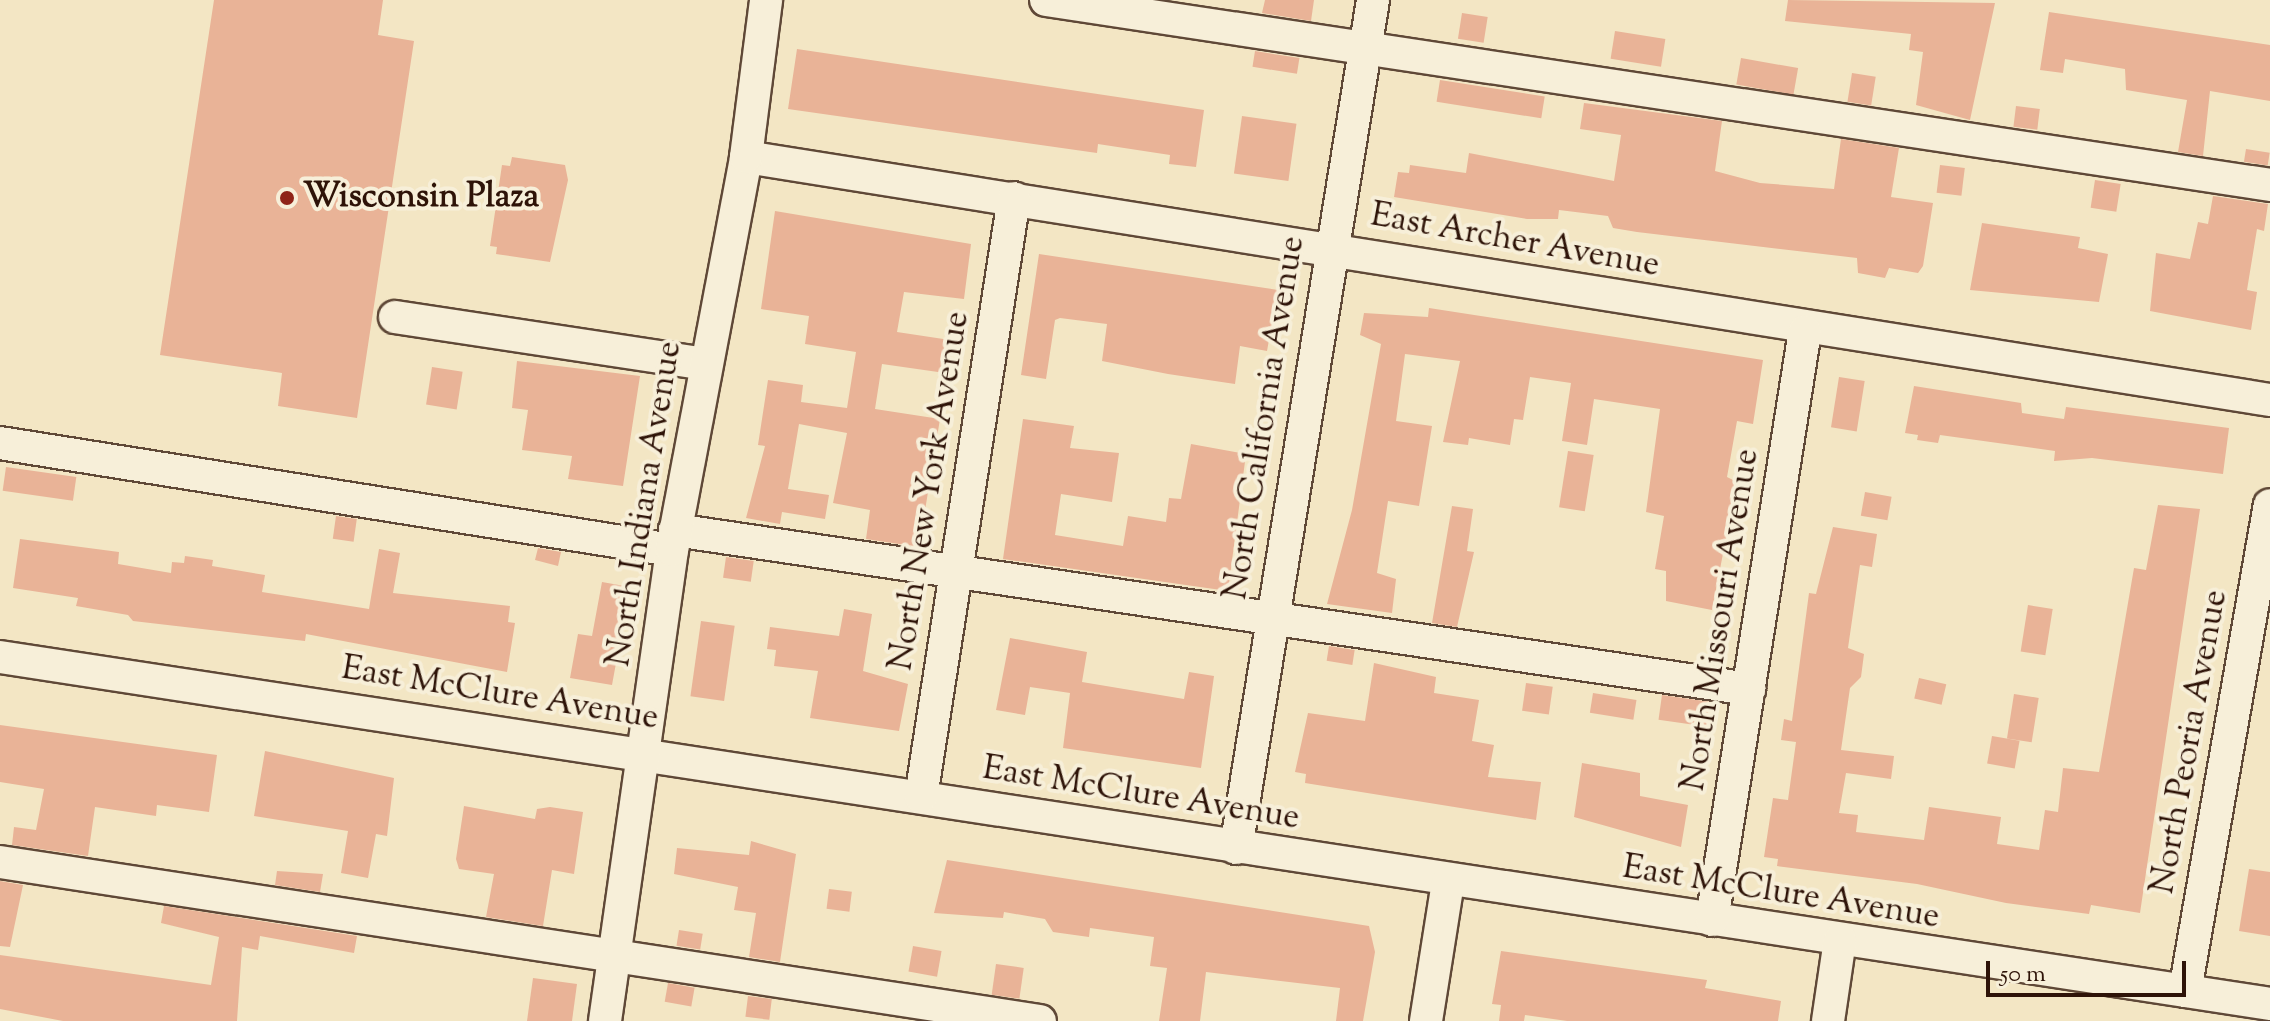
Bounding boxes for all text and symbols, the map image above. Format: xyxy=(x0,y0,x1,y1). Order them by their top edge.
place label: Wisconsin Plaza xyxy=(303,178,539,218)
marker: Wisconsin Plaza xyxy=(278,189,296,207)
street label: East Archer Avenue xyxy=(1367,196,1663,286)
street label: North California Avenue xyxy=(1216,233,1314,603)
street label: North New York Avenue xyxy=(881,309,979,673)
street label: North Indiana Avenue xyxy=(599,338,691,670)
street label: North Missouri Avenue xyxy=(1674,446,1768,794)
street label: North Peoria Avenue xyxy=(2143,587,2237,897)
street label: East McClure Avenue xyxy=(339,649,661,739)
street label: East McClure Avenue xyxy=(980,749,1302,839)
street label: East McClure Avenue xyxy=(1620,848,1942,938)
scale bar xyxy=(1990,945,2190,995)
text: 50 m xyxy=(2000,958,2046,992)

